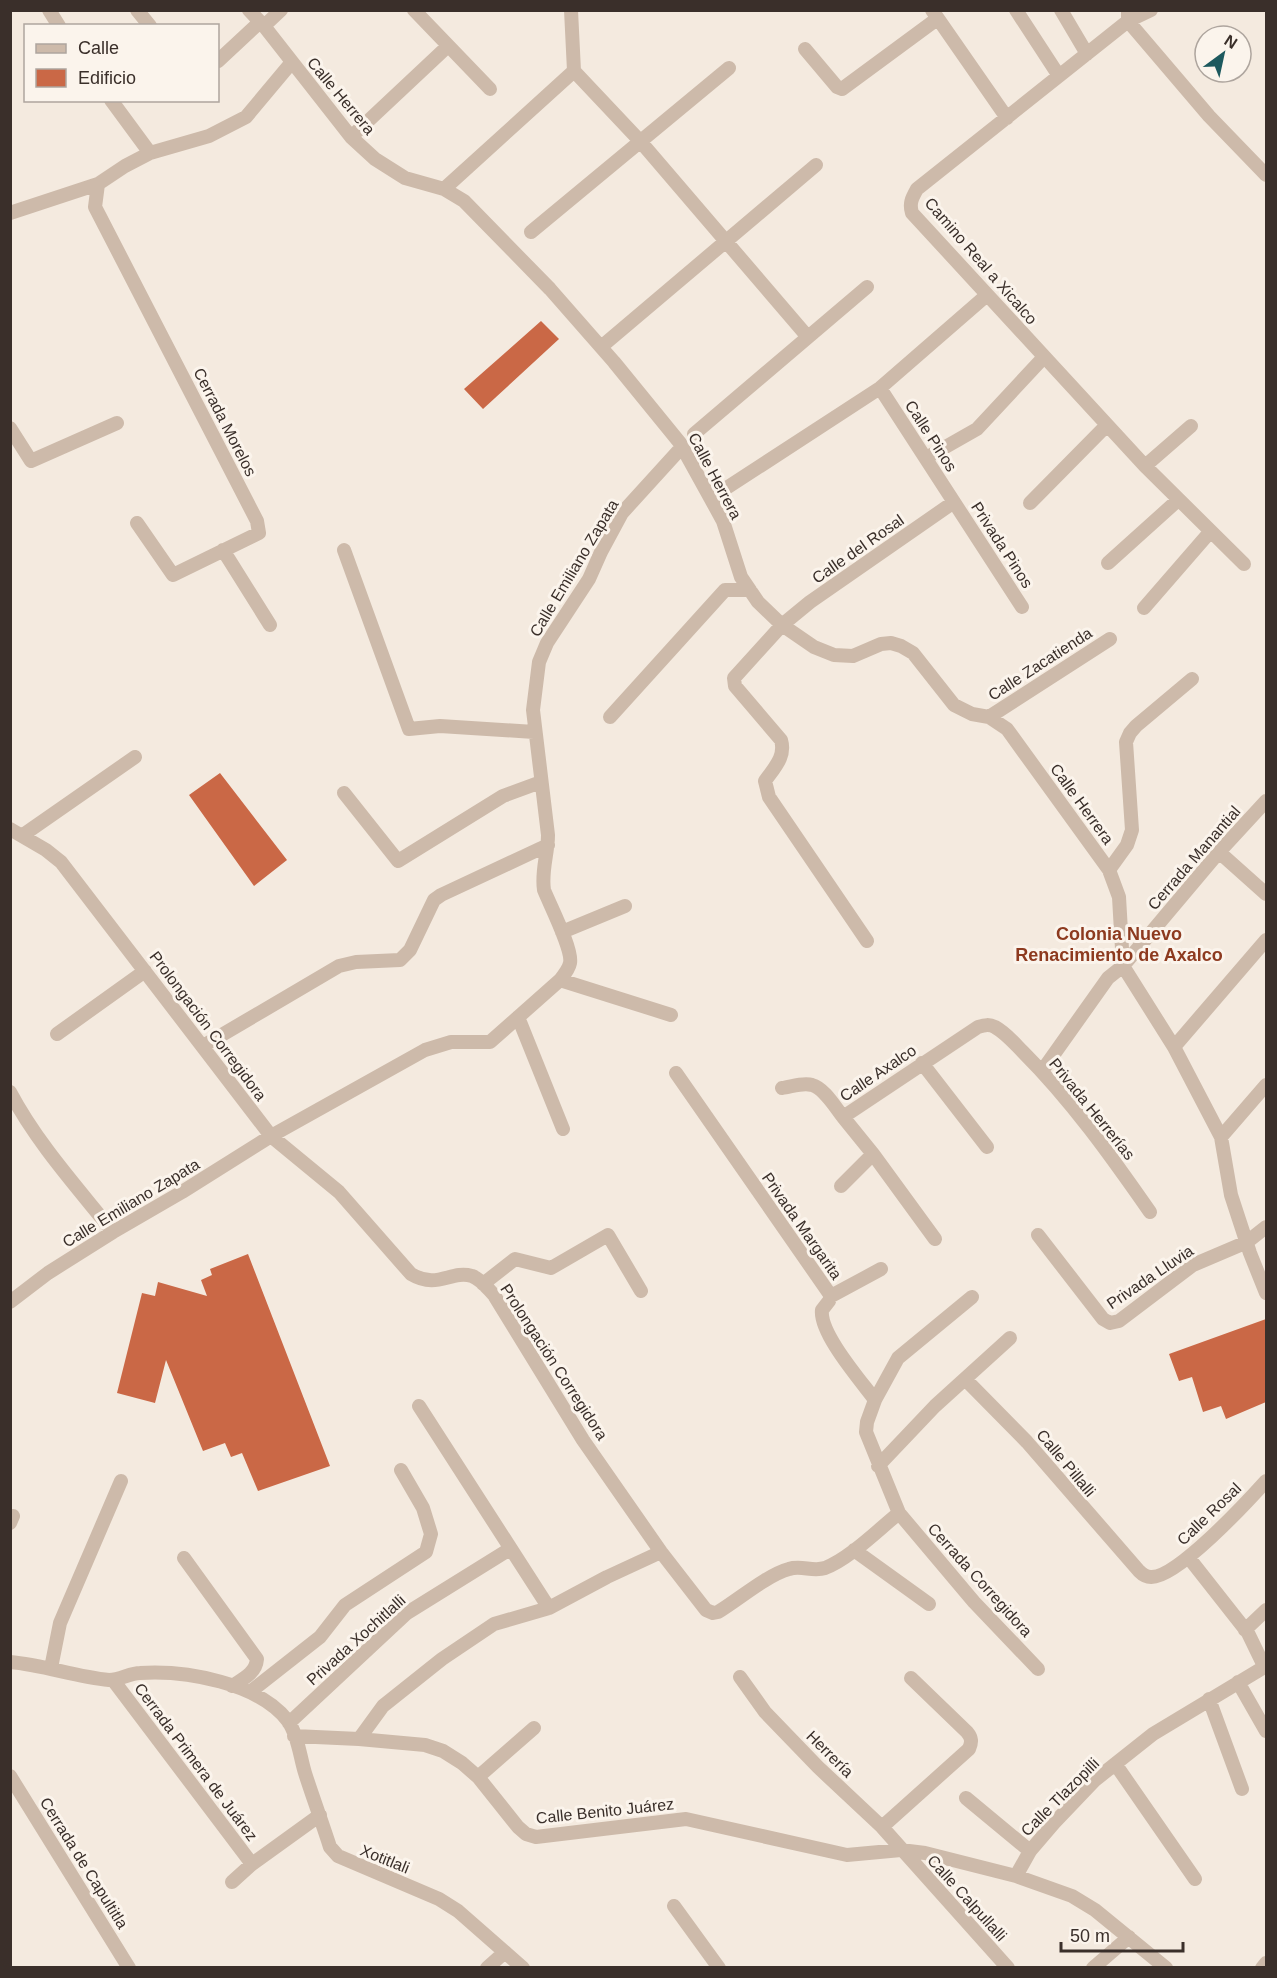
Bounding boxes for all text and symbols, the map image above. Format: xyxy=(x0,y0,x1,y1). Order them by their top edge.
legend xyxy=(24,24,219,102)
north arrow xyxy=(1193,24,1253,84)
text: N xyxy=(1221,32,1240,52)
text: Calle xyxy=(78,38,119,58)
street label: Calle Herrera xyxy=(304,54,378,138)
text: Edificio xyxy=(78,68,136,88)
street label: Camino Real a Xicalco xyxy=(921,194,1041,328)
street label: Cerrada Morelos xyxy=(190,365,260,479)
street label: Calle Pinos xyxy=(902,397,960,475)
street label: Calle Herrera xyxy=(685,430,745,522)
street label: Calle Emiliano Zapata xyxy=(526,496,622,639)
street label: Privada Pinos xyxy=(968,499,1036,591)
street label: Calle del Rosal xyxy=(809,511,907,587)
street label: Calle Zacatienda xyxy=(985,624,1095,704)
street label: Calle Herrera xyxy=(1047,761,1117,848)
street label: Cerrada Manantial xyxy=(1144,803,1244,913)
district label: Colonia Nuevo Renacimiento de Axalco xyxy=(1015,924,1223,965)
street label: Prolongación Corregidora xyxy=(146,948,270,1104)
street label: Calle Axalco xyxy=(837,1041,919,1105)
street label: Privada Herrerías xyxy=(1046,1055,1138,1163)
street label: Calle Emiliano Zapata xyxy=(60,1155,203,1251)
street label: Privada Margarita xyxy=(759,1169,845,1283)
street label: Privada Lluvia xyxy=(1104,1242,1196,1312)
street label: Prolongación Corregidora xyxy=(497,1281,611,1443)
street label: Calle Pillalli xyxy=(1033,1426,1099,1500)
street label: Calle Rosal xyxy=(1174,1479,1244,1549)
street label: Cerrada Corregidora xyxy=(925,1520,1035,1640)
street label: Privada Xochitlalli xyxy=(303,1591,409,1689)
street label: Cerrada Primera de Juárez xyxy=(131,1680,261,1844)
street label: Herrería xyxy=(803,1727,857,1781)
street label: Calle Tlazopilli xyxy=(1018,1755,1102,1839)
street label: Cerrada de Capultitla xyxy=(37,1794,131,1932)
street label: Calle Benito Juárez xyxy=(535,1795,675,1827)
street label: Xotitlali xyxy=(358,1841,412,1877)
street label: Calle Calpullalli xyxy=(924,1852,1010,1944)
scale bar xyxy=(1061,1915,1182,1953)
text: 50 m xyxy=(1070,1926,1110,1946)

